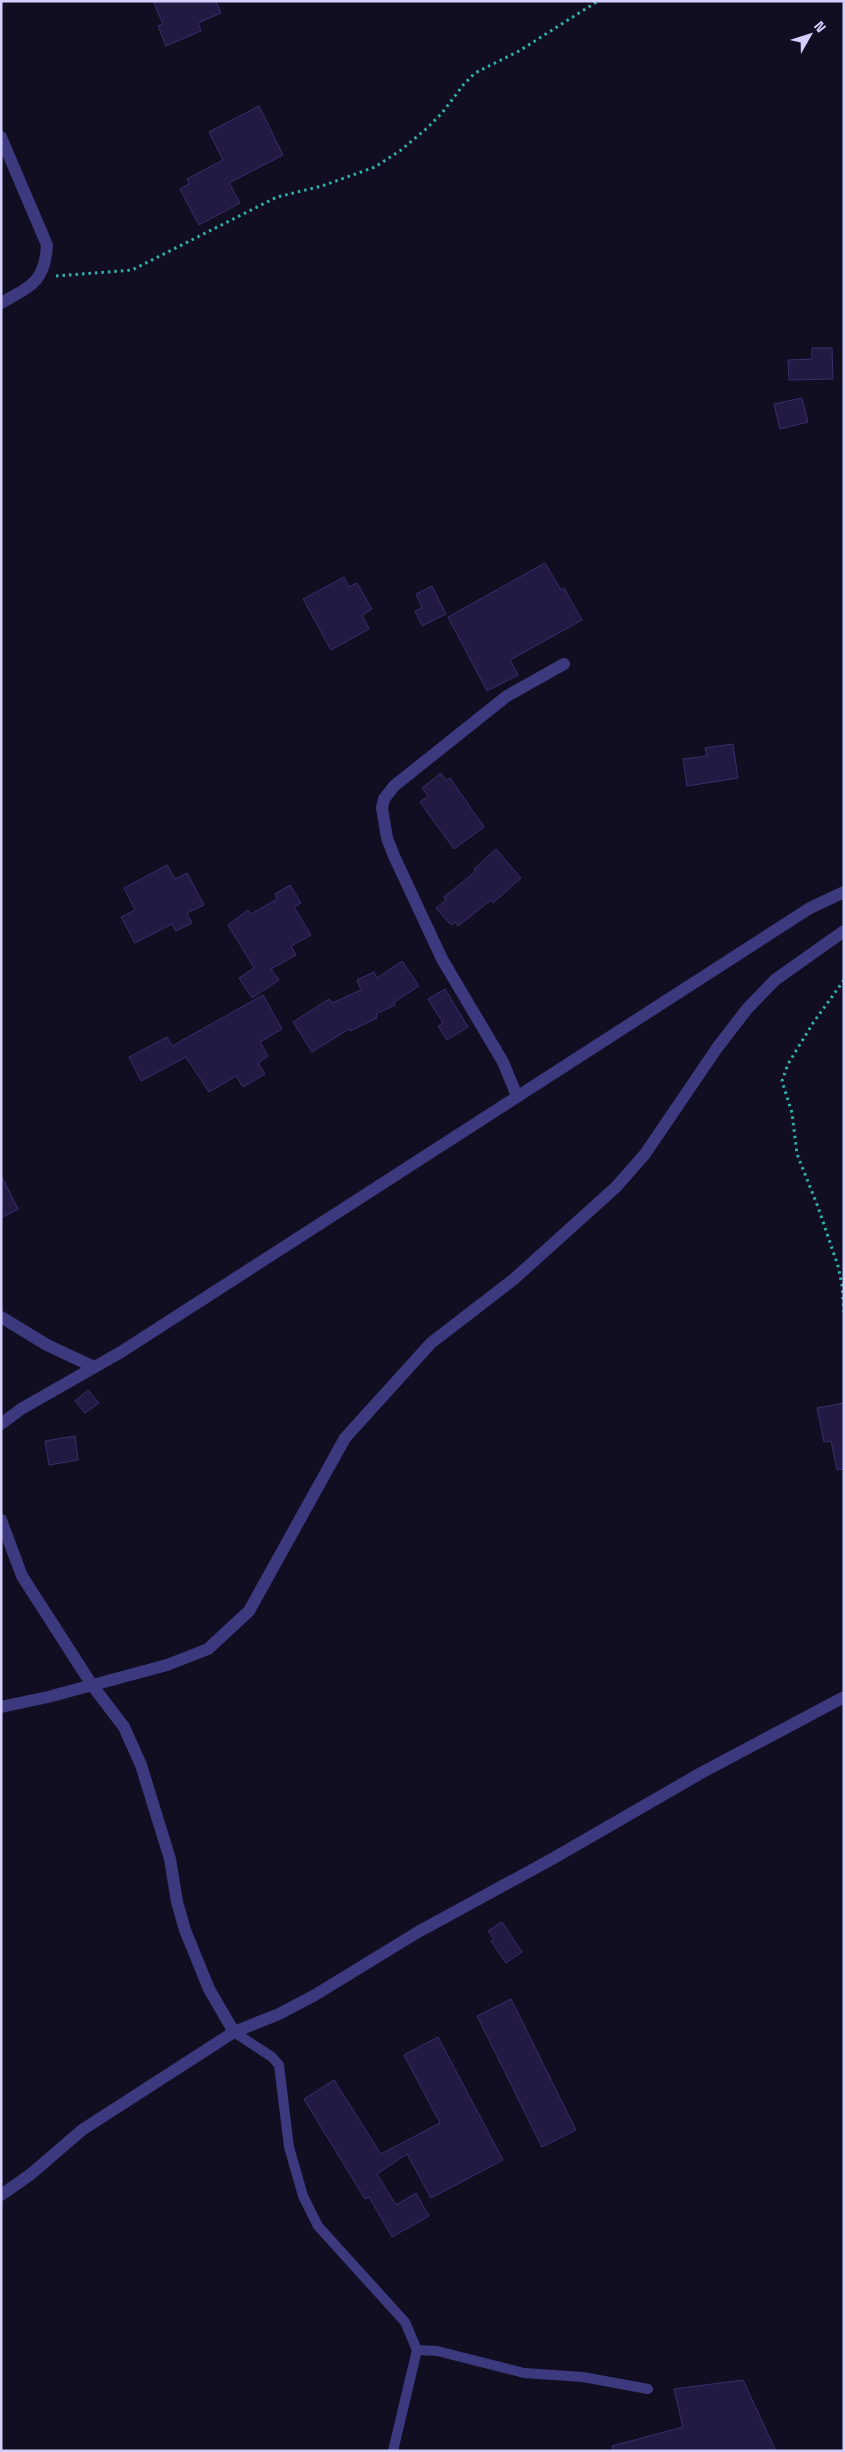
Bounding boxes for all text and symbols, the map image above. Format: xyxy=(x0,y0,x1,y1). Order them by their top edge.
north arrow xyxy=(785,10,835,60)
text: N xyxy=(810,18,830,36)

